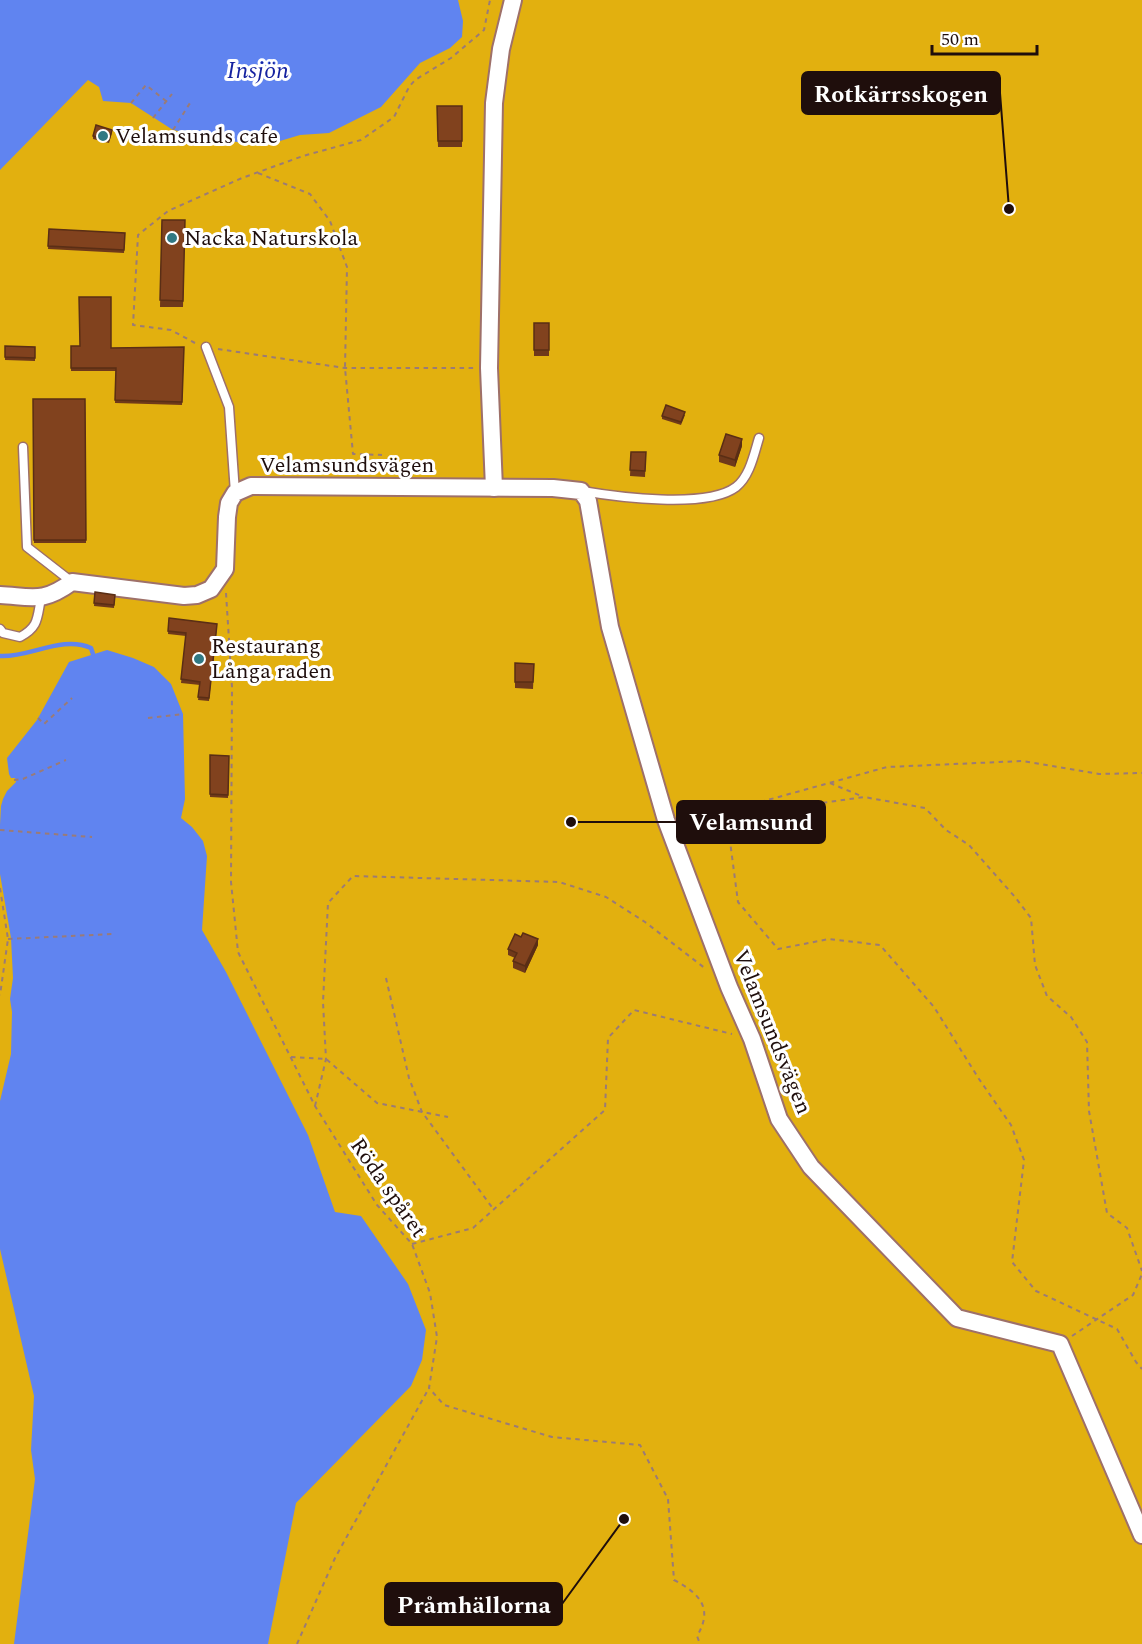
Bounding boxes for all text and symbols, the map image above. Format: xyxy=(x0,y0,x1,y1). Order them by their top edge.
scale bar xyxy=(932,18,1037,56)
text: 50 m xyxy=(941,26,979,53)
water label: Insjön xyxy=(227,53,289,89)
callout: Rotkärrsskogen xyxy=(802,72,1000,114)
text: Rotkärrsskogen xyxy=(814,77,988,113)
place label: Velamsunds cafe xyxy=(115,120,278,153)
marker: Velamsunds cafe xyxy=(96,129,110,143)
place label: Nacka Naturskola xyxy=(184,222,359,255)
marker: Nacka Naturskola xyxy=(165,231,179,245)
street label: Velamsundsvägen xyxy=(260,449,434,482)
place label: Restaurang Långa raden xyxy=(211,630,332,688)
marker: Restaurang Långa raden xyxy=(192,652,206,666)
callout: Velamsund xyxy=(677,801,825,843)
text: Velamsund xyxy=(689,805,813,841)
street label: Velamsundsvägen xyxy=(724,945,820,1119)
street label: Röda spåret xyxy=(341,1131,435,1245)
callout: Pråmhällorna xyxy=(385,1583,562,1625)
text: Pråmhällorna xyxy=(397,1588,552,1624)

